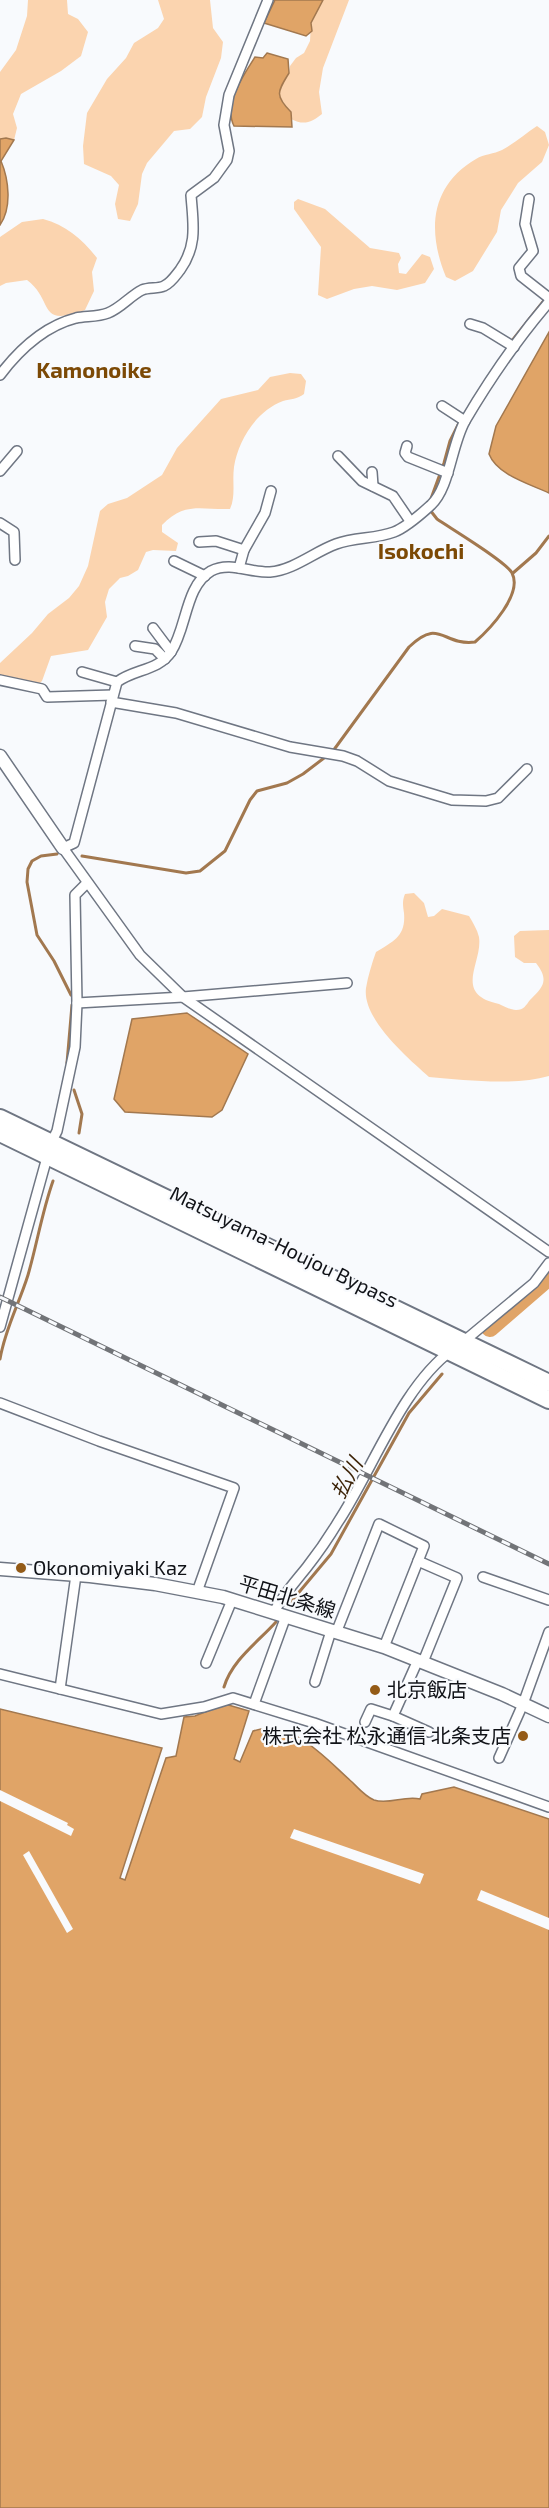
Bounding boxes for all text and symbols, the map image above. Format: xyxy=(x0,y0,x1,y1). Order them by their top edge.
district label: Kamonoike xyxy=(36,356,152,382)
district label: Isokochi xyxy=(378,537,464,563)
street label: Matsuyama-Houjou Bypass xyxy=(166,1180,402,1312)
water label: 払川 xyxy=(325,1451,368,1502)
place label: Okonomiyaki Kaz xyxy=(33,1555,187,1579)
marker: Okonomiyaki Kaz xyxy=(14,1561,28,1575)
street label: 平田北条線 xyxy=(236,1570,339,1622)
place label: 北京飯店 xyxy=(387,1677,467,1701)
marker: 北京飯店 xyxy=(368,1683,382,1697)
place label: 株式会社 松永通信 北条支店 xyxy=(262,1723,511,1747)
marker: 株式会社 松永通信 北条支店 xyxy=(516,1729,530,1743)

